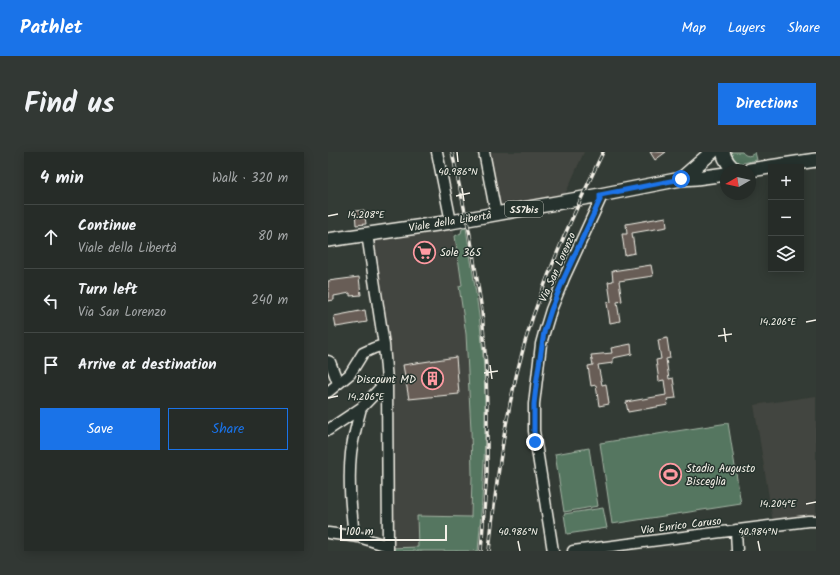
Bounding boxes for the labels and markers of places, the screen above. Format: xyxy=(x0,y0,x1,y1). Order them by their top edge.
supermarket icon: Sole 365 xyxy=(411,239,437,265)
place label: Sole 365 xyxy=(440,244,482,262)
building icon: Discount MD xyxy=(419,366,445,392)
place label: Discount MD xyxy=(356,371,416,389)
place label: Stadio Augusto Bisceglia xyxy=(686,460,755,491)
sports icon: Stadio Augusto Bisceglia xyxy=(657,461,683,487)

